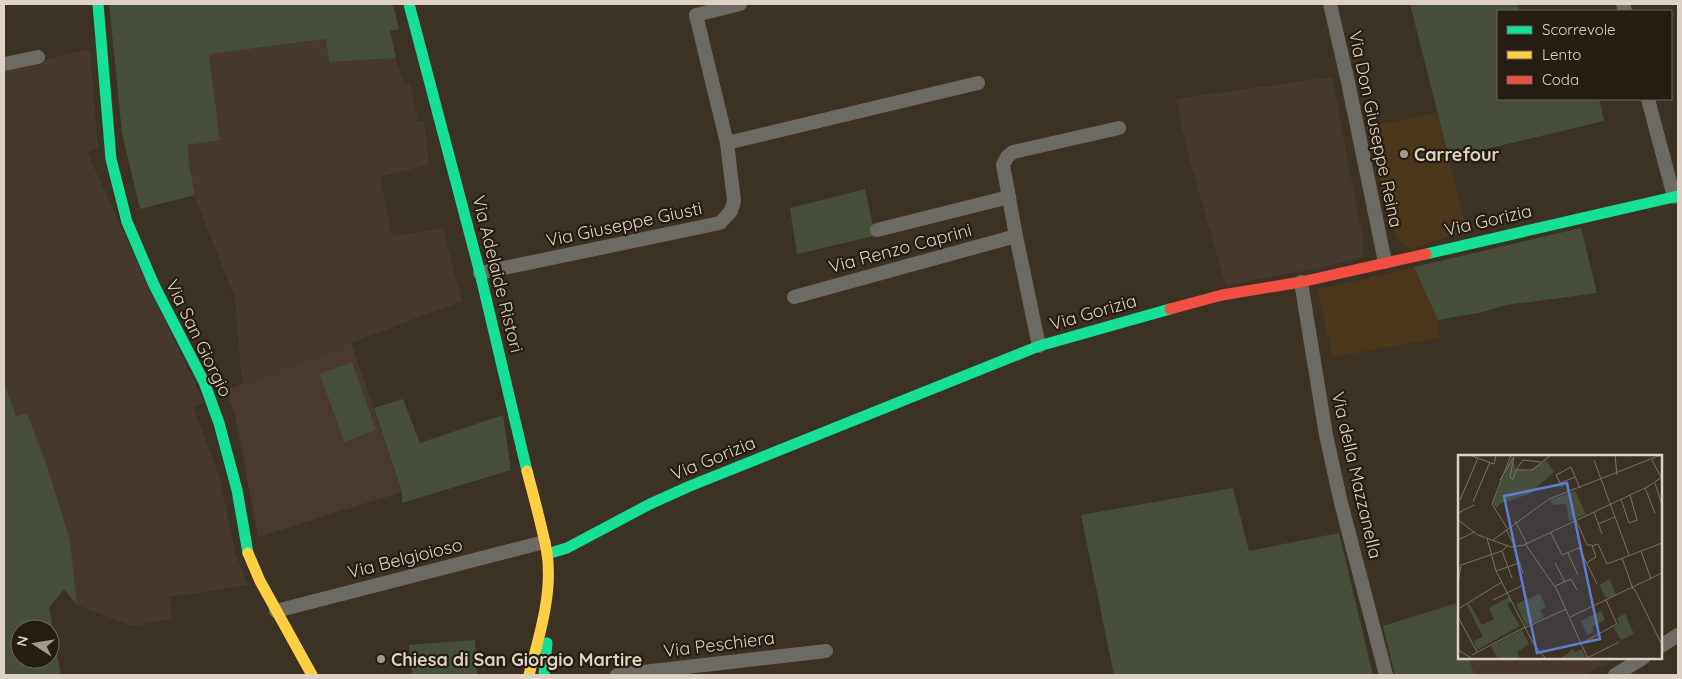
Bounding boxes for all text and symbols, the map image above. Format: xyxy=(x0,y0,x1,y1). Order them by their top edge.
legend xyxy=(1497,10,1672,100)
text: Scorrevole xyxy=(1542,20,1616,39)
street label: Via Don Giuseppe Reina xyxy=(1344,29,1408,229)
text: Lento xyxy=(1542,45,1581,64)
text: Coda xyxy=(1542,70,1579,89)
place label: Carrefour xyxy=(1414,143,1500,166)
marker: Carrefour xyxy=(1398,148,1410,160)
street label: Via Adelaide Ristori xyxy=(467,193,529,355)
street label: Via Giuseppe Giusti xyxy=(544,196,704,252)
street label: Via Gorizia xyxy=(1442,199,1534,241)
street label: Via Renzo Caprini xyxy=(826,218,974,278)
street label: Via San Giorgio xyxy=(161,276,237,400)
street label: Via Gorizia xyxy=(1047,289,1139,335)
street label: Via della Mazzanella xyxy=(1327,389,1387,561)
street label: Via Gorizia xyxy=(667,431,759,485)
inset map xyxy=(1458,455,1662,659)
street label: Via Belgioioso xyxy=(345,533,465,583)
north arrow xyxy=(10,619,60,669)
street label: Via Peschiera xyxy=(662,626,776,662)
text: N xyxy=(12,634,32,648)
place label: Chiesa di San Giorgio Martire xyxy=(391,648,642,671)
marker: Chiesa di San Giorgio Martire xyxy=(375,653,387,665)

